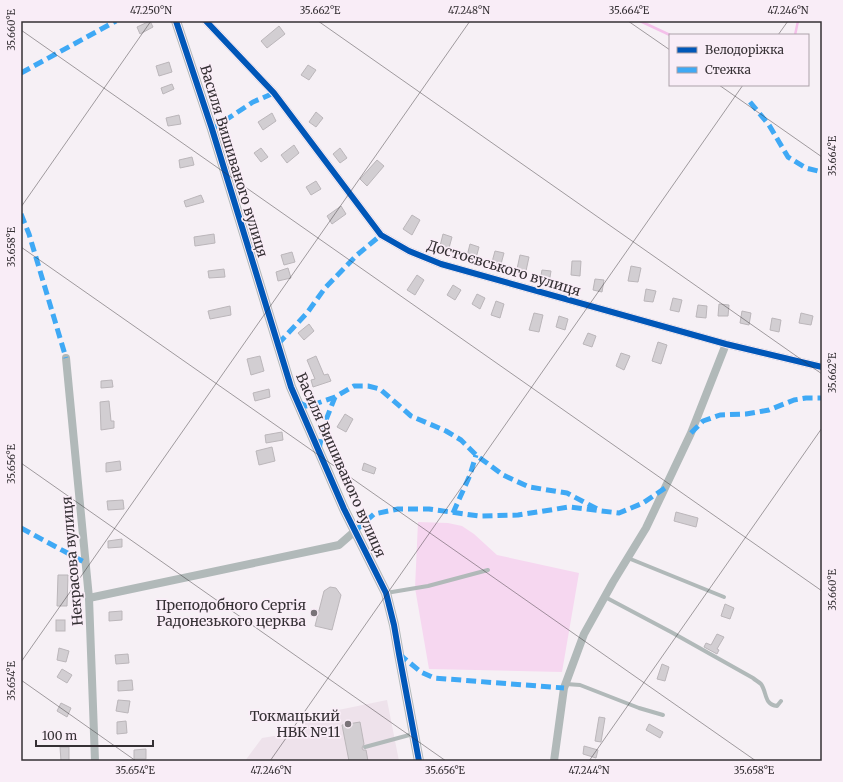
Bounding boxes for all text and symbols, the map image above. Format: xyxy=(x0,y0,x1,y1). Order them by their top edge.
text: 47.250°N xyxy=(130,4,172,17)
text: 35.662°E xyxy=(300,4,341,17)
text: 47.248°N xyxy=(448,4,490,17)
text: 35.664°E xyxy=(609,4,650,17)
text: 47.246°N xyxy=(767,4,809,17)
text: 35.660°E xyxy=(5,9,18,51)
legend xyxy=(669,34,809,86)
text: Велодоріжка xyxy=(705,42,785,57)
text: Стежка xyxy=(705,62,751,77)
street label: Василя Вишиваного вулиця xyxy=(196,63,272,259)
text: 35.664°E xyxy=(826,135,839,176)
text: 35.658°E xyxy=(5,226,18,267)
street label: Достоєвського вулиця xyxy=(425,236,583,300)
text: 35.662°E xyxy=(826,352,839,393)
street label: Василя Вишиваного вулиця xyxy=(292,370,390,560)
text: 35.656°E xyxy=(5,443,18,484)
street label: Некрасова вулиця xyxy=(57,496,87,626)
text: 35.660°E xyxy=(826,569,839,611)
place label: Преподобного Сергія Радонезького церква xyxy=(156,596,306,630)
marker: Преподобного Сергія Радонезького церква xyxy=(309,608,319,618)
text: 35.654°E xyxy=(5,661,18,701)
place label: Токмацький НВК №11 xyxy=(250,707,340,741)
marker: Токмацький НВК №11 xyxy=(343,719,353,729)
scale bar xyxy=(36,722,153,748)
text: 100 m xyxy=(42,728,77,743)
text: 35.654°E xyxy=(115,764,155,777)
text: 47.246°N xyxy=(250,764,292,777)
text: 35.656°E xyxy=(425,764,466,777)
text: 47.244°N xyxy=(569,764,610,777)
text: 35.658°E xyxy=(734,764,775,777)

